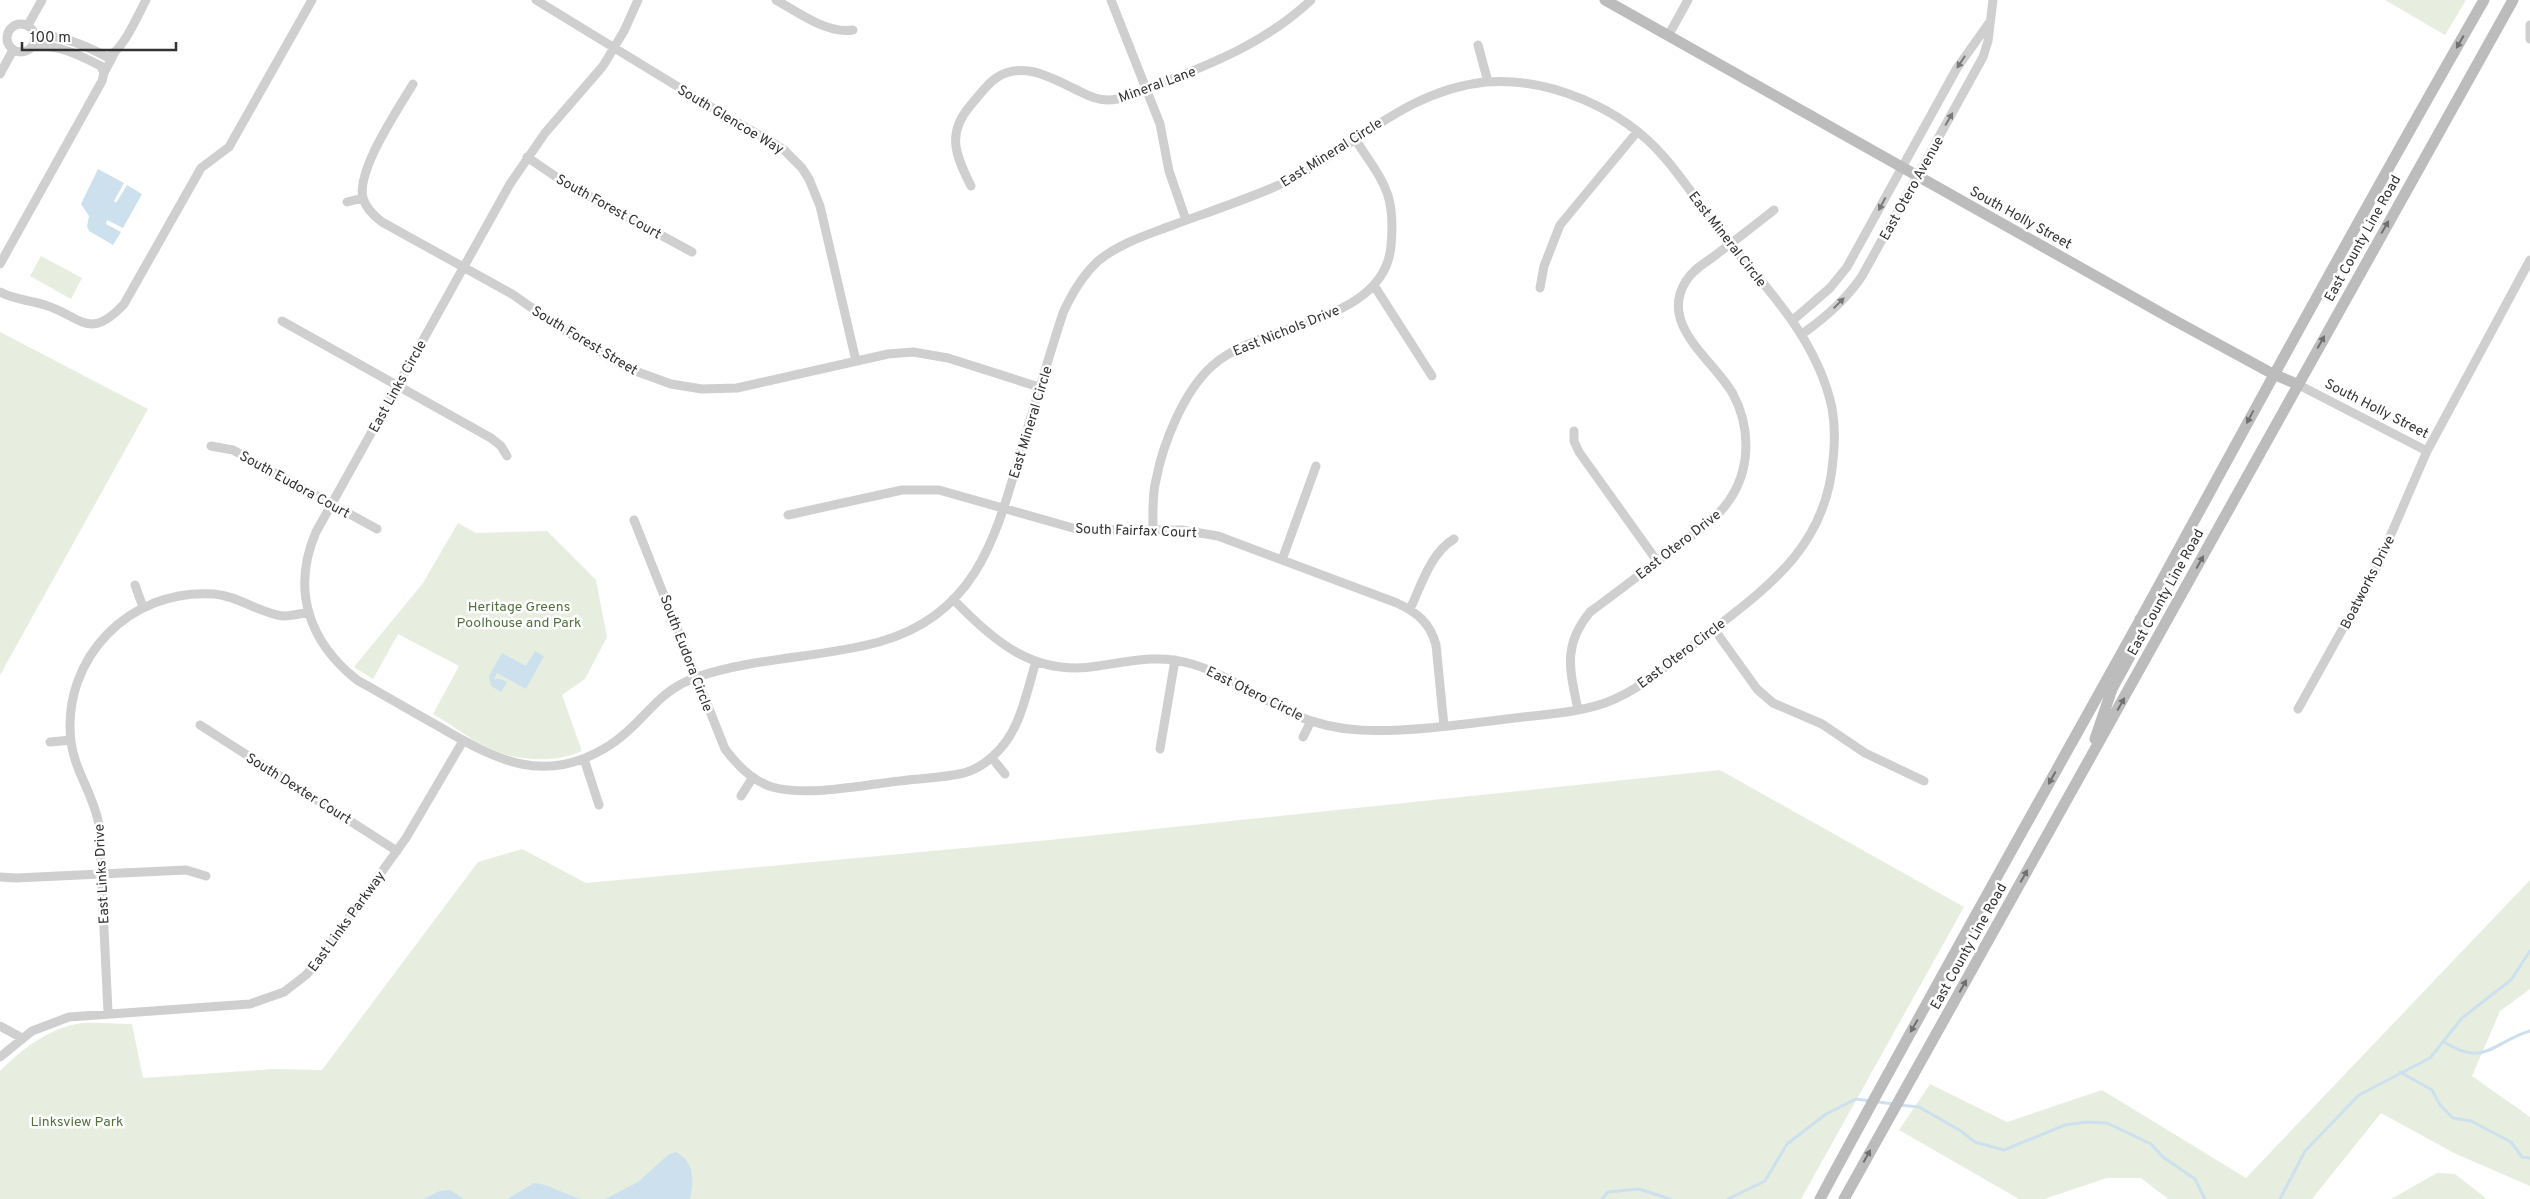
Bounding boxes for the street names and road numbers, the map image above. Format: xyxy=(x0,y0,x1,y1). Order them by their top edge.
street label: Mineral Lane xyxy=(1117,64,1199,107)
street label: South Glencoe Way xyxy=(674,82,786,159)
street label: East Mineral Circle xyxy=(1278,115,1386,191)
street label: East Otero Avenue xyxy=(1877,134,1948,244)
street label: South Forest Court xyxy=(553,171,664,243)
street label: East County Line Road xyxy=(2322,173,2405,305)
street label: South Holly Street xyxy=(1966,183,2074,253)
street label: East Mineral Circle xyxy=(1684,189,1769,291)
street label: East Nichols Drive xyxy=(1231,302,1342,361)
street label: South Forest Street xyxy=(528,303,640,380)
street label: East Links Circle xyxy=(366,338,431,436)
street label: East Mineral Circle xyxy=(1006,364,1057,481)
street label: South Holly Street xyxy=(2322,376,2431,443)
street label: South Eudora Court xyxy=(236,448,352,523)
street label: East Otero Drive xyxy=(1633,507,1725,584)
street label: South Fairfax Court xyxy=(1075,521,1197,542)
street label: East County Line Road xyxy=(2125,527,2208,659)
street label: Boatworks Drive xyxy=(2337,533,2399,632)
street label: South Eudora Circle xyxy=(656,593,716,714)
street label: East Otero Circle xyxy=(1635,616,1729,693)
street label: East Otero Circle xyxy=(1203,664,1306,725)
street label: South Dexter Court xyxy=(242,750,354,829)
street label: East Links Drive xyxy=(91,823,114,924)
street label: East Links Parkway xyxy=(305,868,389,976)
street label: East County Line Road xyxy=(1928,881,2011,1013)

